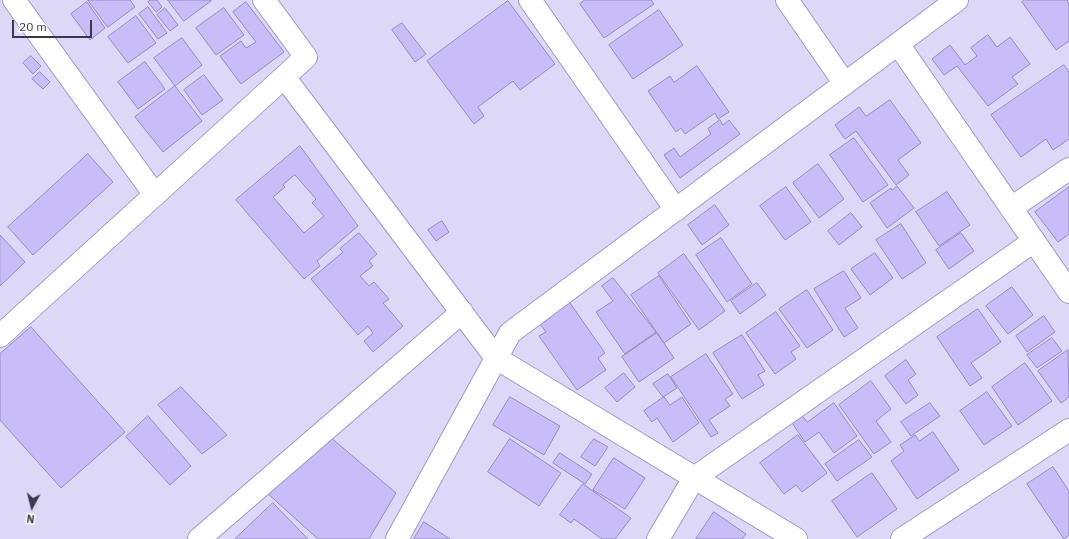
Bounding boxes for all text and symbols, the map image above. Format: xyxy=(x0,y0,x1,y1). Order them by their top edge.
scale bar xyxy=(14,12,94,38)
text: 20 m xyxy=(19,19,47,34)
north arrow xyxy=(12,487,52,527)
text: N xyxy=(26,511,35,526)

